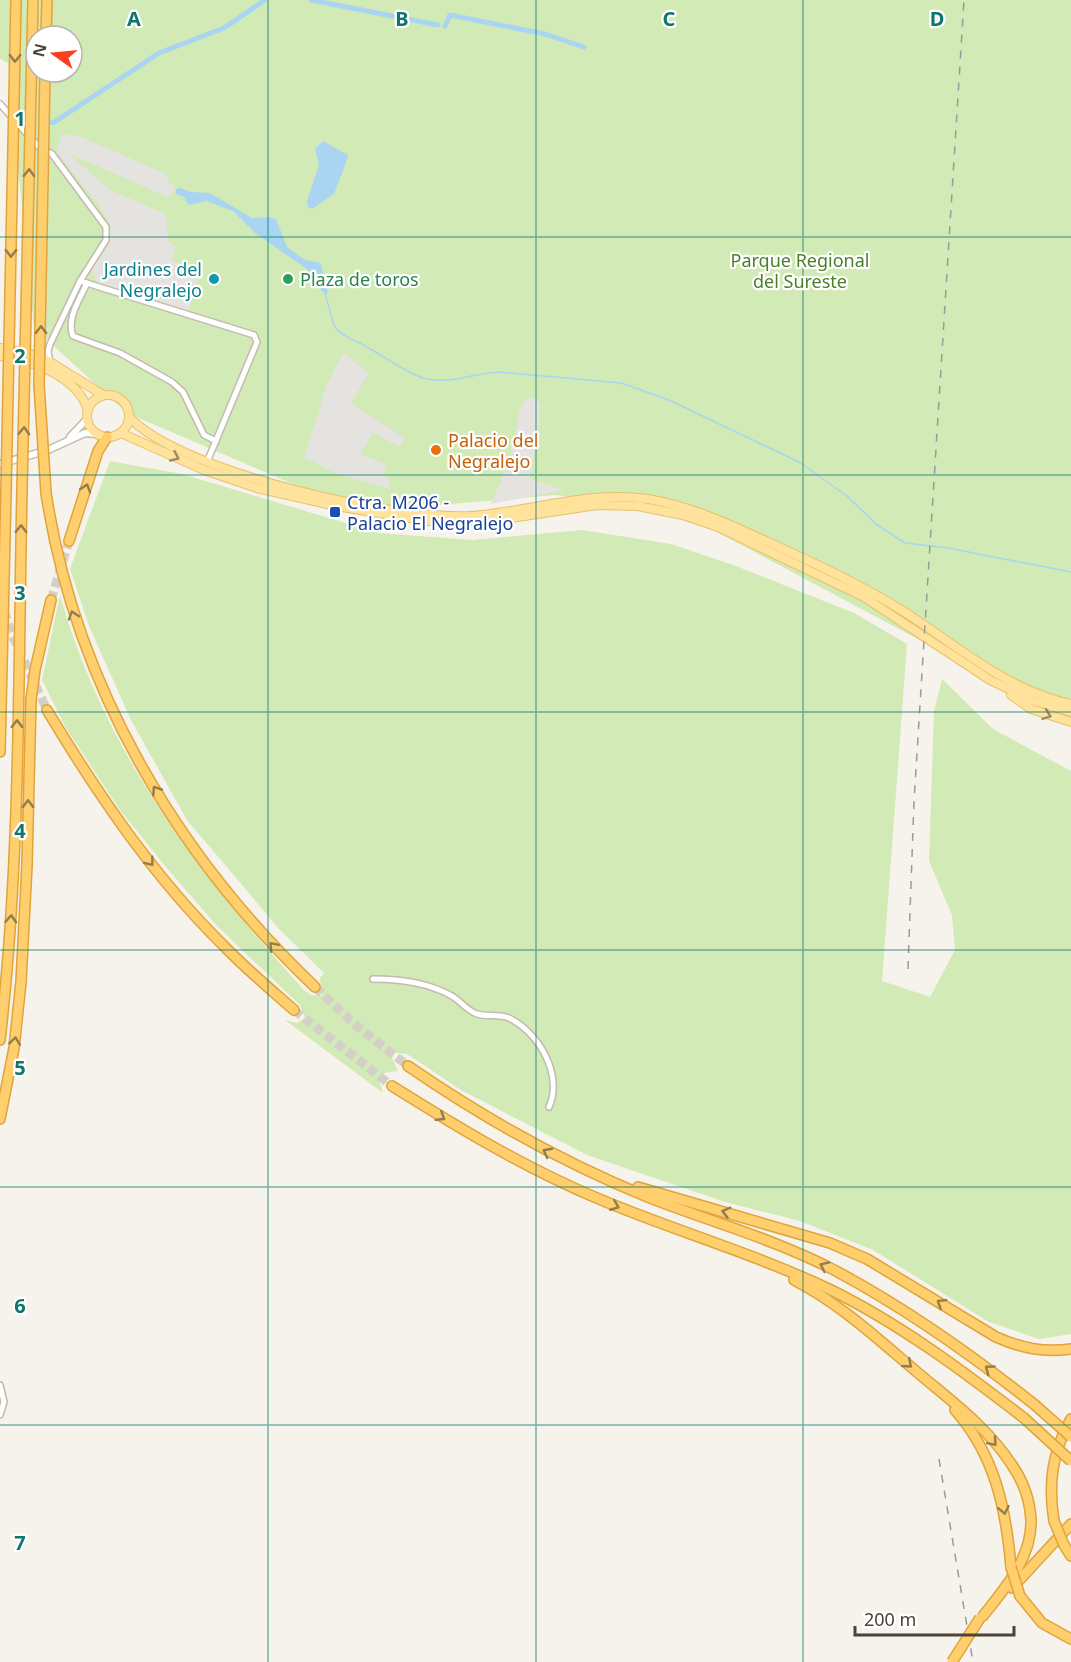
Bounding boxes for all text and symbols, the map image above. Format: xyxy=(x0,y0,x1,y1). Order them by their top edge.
text: A xyxy=(127,5,141,32)
text: B xyxy=(395,5,409,32)
text: C xyxy=(663,5,676,32)
text: D xyxy=(930,5,944,32)
north arrow xyxy=(24,24,84,84)
text: N xyxy=(27,41,52,59)
one-way arrow xyxy=(9,54,22,63)
text: 1 xyxy=(14,105,26,132)
one-way arrow xyxy=(23,169,36,178)
park label: Parque Regional del Sureste xyxy=(731,248,869,293)
one-way arrow xyxy=(5,249,18,258)
place label: Jardines del Negralejo xyxy=(102,257,202,302)
place label: Plaza de toros xyxy=(300,267,419,291)
marker: Jardines del Negralejo xyxy=(207,272,221,286)
marker: Plaza de toros xyxy=(281,272,295,286)
one-way arrow xyxy=(34,325,47,334)
text: 2 xyxy=(14,342,26,369)
one-way arrow xyxy=(18,427,31,436)
place label: Palacio del Negralejo xyxy=(448,428,538,473)
marker: Palacio del Negralejo xyxy=(429,443,443,457)
one-way arrow xyxy=(168,449,179,461)
one-way arrow xyxy=(79,483,92,494)
place label: Ctra. M206 - Palacio El Negralejo xyxy=(347,490,513,535)
marker: Ctra. M206 - Palacio El Negralejo xyxy=(328,505,342,519)
one-way arrow xyxy=(15,525,27,534)
text: 3 xyxy=(14,579,26,606)
one-way arrow xyxy=(68,610,80,621)
one-way arrow xyxy=(1041,708,1052,721)
one-way arrow xyxy=(11,719,23,728)
one-way arrow xyxy=(152,786,163,797)
one-way arrow xyxy=(22,800,34,809)
text: 4 xyxy=(14,817,26,844)
one-way arrow xyxy=(143,855,154,866)
one-way arrow xyxy=(5,914,18,923)
one-way arrow xyxy=(269,942,280,953)
one-way arrow xyxy=(8,1036,20,1045)
text: 5 xyxy=(14,1054,26,1081)
one-way arrow xyxy=(435,1110,445,1122)
one-way arrow xyxy=(542,1148,553,1159)
one-way arrow xyxy=(609,1199,620,1211)
one-way arrow xyxy=(721,1207,732,1219)
one-way arrow xyxy=(819,1261,830,1273)
text: 6 xyxy=(14,1292,26,1319)
one-way arrow xyxy=(937,1298,947,1310)
one-way arrow xyxy=(901,1356,912,1367)
one-way arrow xyxy=(985,1365,996,1376)
one-way arrow xyxy=(986,1435,997,1446)
one-way arrow xyxy=(997,1505,1010,1515)
text: 7 xyxy=(14,1529,26,1556)
scale bar xyxy=(855,1599,1014,1637)
text: 200 m xyxy=(864,1607,916,1631)

